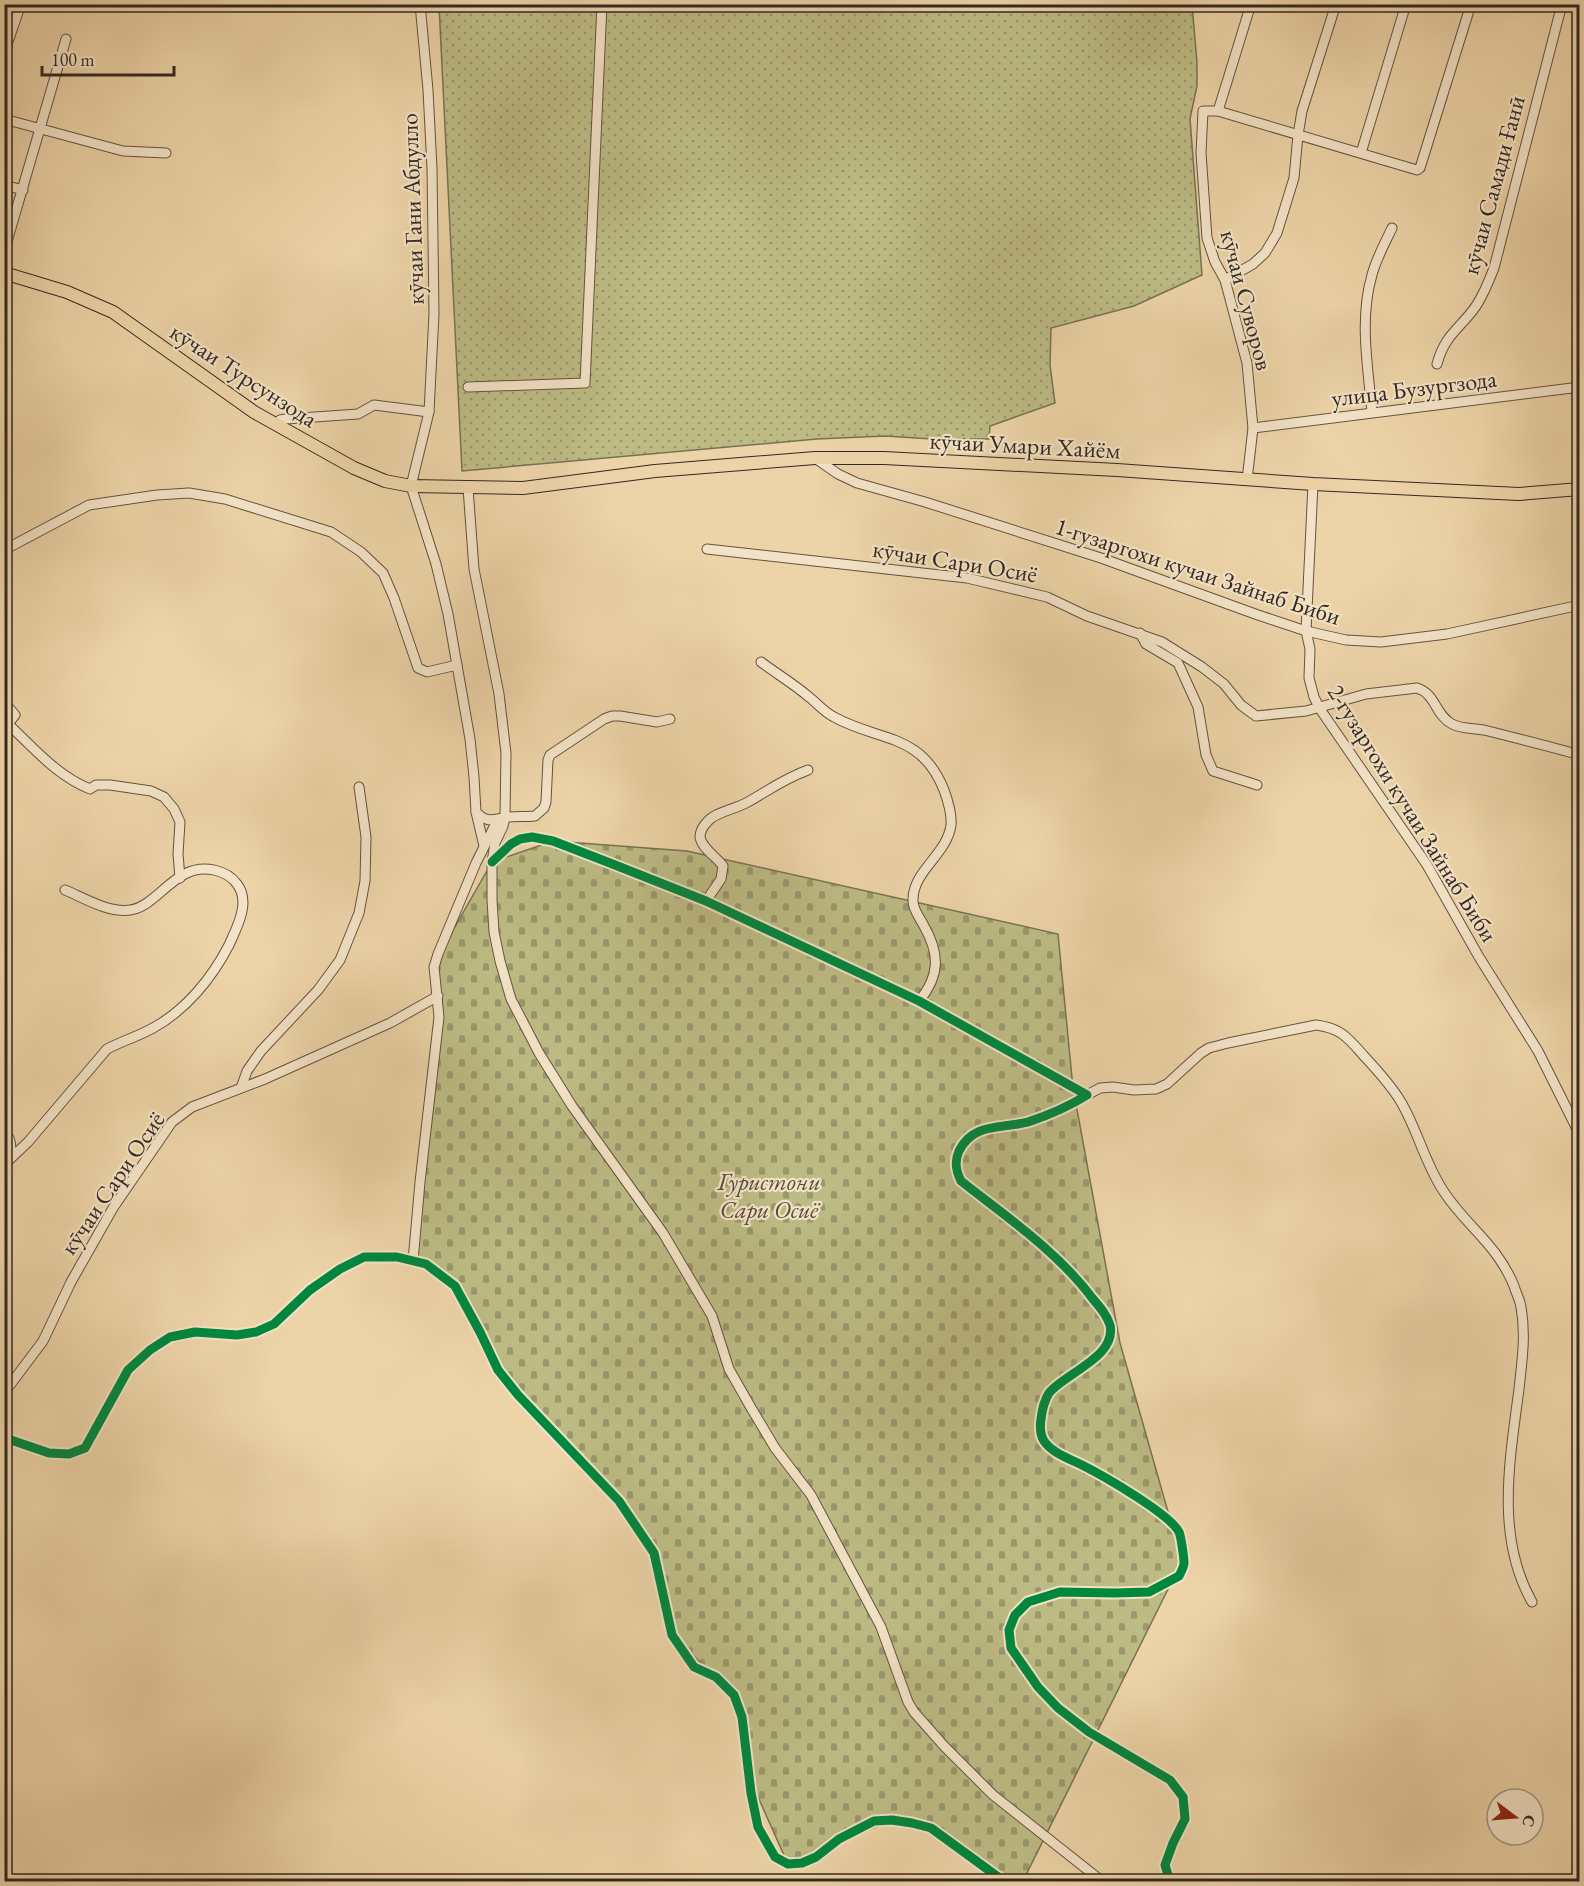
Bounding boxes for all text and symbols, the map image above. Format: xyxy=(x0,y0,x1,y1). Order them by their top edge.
scale bar xyxy=(42,39,174,77)
text: 100 m xyxy=(51,48,95,71)
street label: кӯчаи Самади Ғанӣ xyxy=(1454,92,1532,278)
street label: кӯчаи Гани Абдулло xyxy=(393,113,431,305)
street label: кӯчаи Суворов xyxy=(1213,226,1281,374)
street label: кӯчаи Турсунзода xyxy=(164,316,324,434)
street label: улица Бузургзода xyxy=(1330,362,1499,414)
street label: кӯчаи Умари Хайём xyxy=(929,425,1121,465)
street label: 1-гузаргохи кучаи Зайнаб Биби xyxy=(1051,510,1345,632)
street label: кӯчаи Сари Осиё xyxy=(871,533,1039,589)
street label: 2-гузаргохи кучаи Зайнаб Биби xyxy=(1321,678,1505,948)
street label: кӯчаи Сари Осиё xyxy=(53,1105,171,1261)
park label: Гуристони Сари Осиё xyxy=(716,1166,821,1225)
north arrow xyxy=(1485,1787,1545,1847)
text: С xyxy=(1517,1813,1541,1829)

